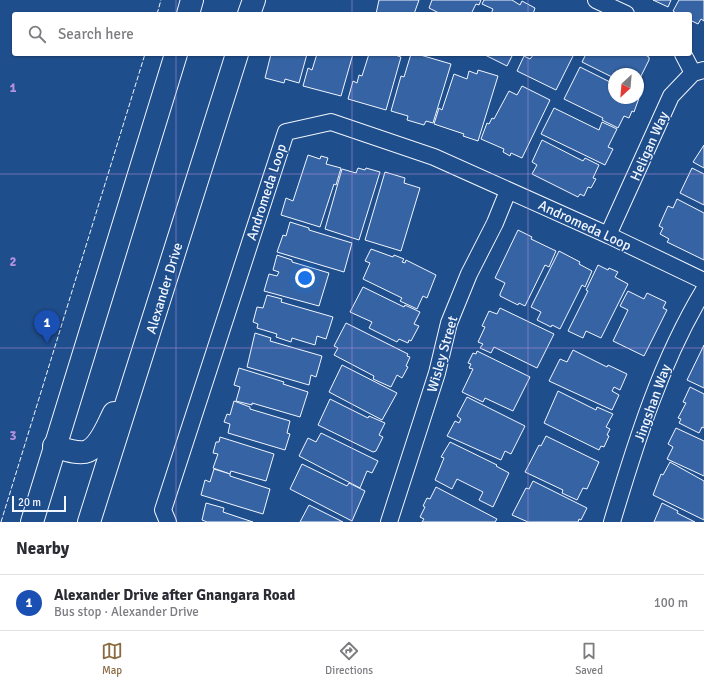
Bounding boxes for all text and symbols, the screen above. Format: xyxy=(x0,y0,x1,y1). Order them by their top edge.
search box xyxy=(12,12,692,56)
icon: search xyxy=(26,23,48,45)
text: Search here xyxy=(58,25,134,43)
north arrow xyxy=(608,68,644,104)
text: 1 xyxy=(9,80,17,96)
street label: Heligan Way xyxy=(627,108,673,184)
street label: Andromeda Loop xyxy=(243,142,290,243)
street label: Andromeda Loop xyxy=(536,197,634,254)
street label: Alexander Drive xyxy=(143,240,186,336)
text: 2 xyxy=(9,254,17,270)
your location xyxy=(295,268,315,288)
pin: 1 xyxy=(34,310,60,343)
street label: Wisley Street xyxy=(423,314,462,394)
street label: Jingshan Way xyxy=(631,362,675,444)
text: 3 xyxy=(9,428,17,444)
scale bar xyxy=(12,494,66,513)
text: 20 m xyxy=(18,496,41,509)
text: Nearby xyxy=(16,538,69,559)
text: Alexander Drive after Gnangara Road xyxy=(54,586,295,604)
text: 1 xyxy=(25,595,33,611)
text: 100 m xyxy=(654,595,688,611)
text: Bus stop · Alexander Drive xyxy=(54,604,199,620)
tab: Map xyxy=(101,640,123,677)
tab: Directions xyxy=(325,640,373,677)
tab: Saved xyxy=(575,640,603,677)

